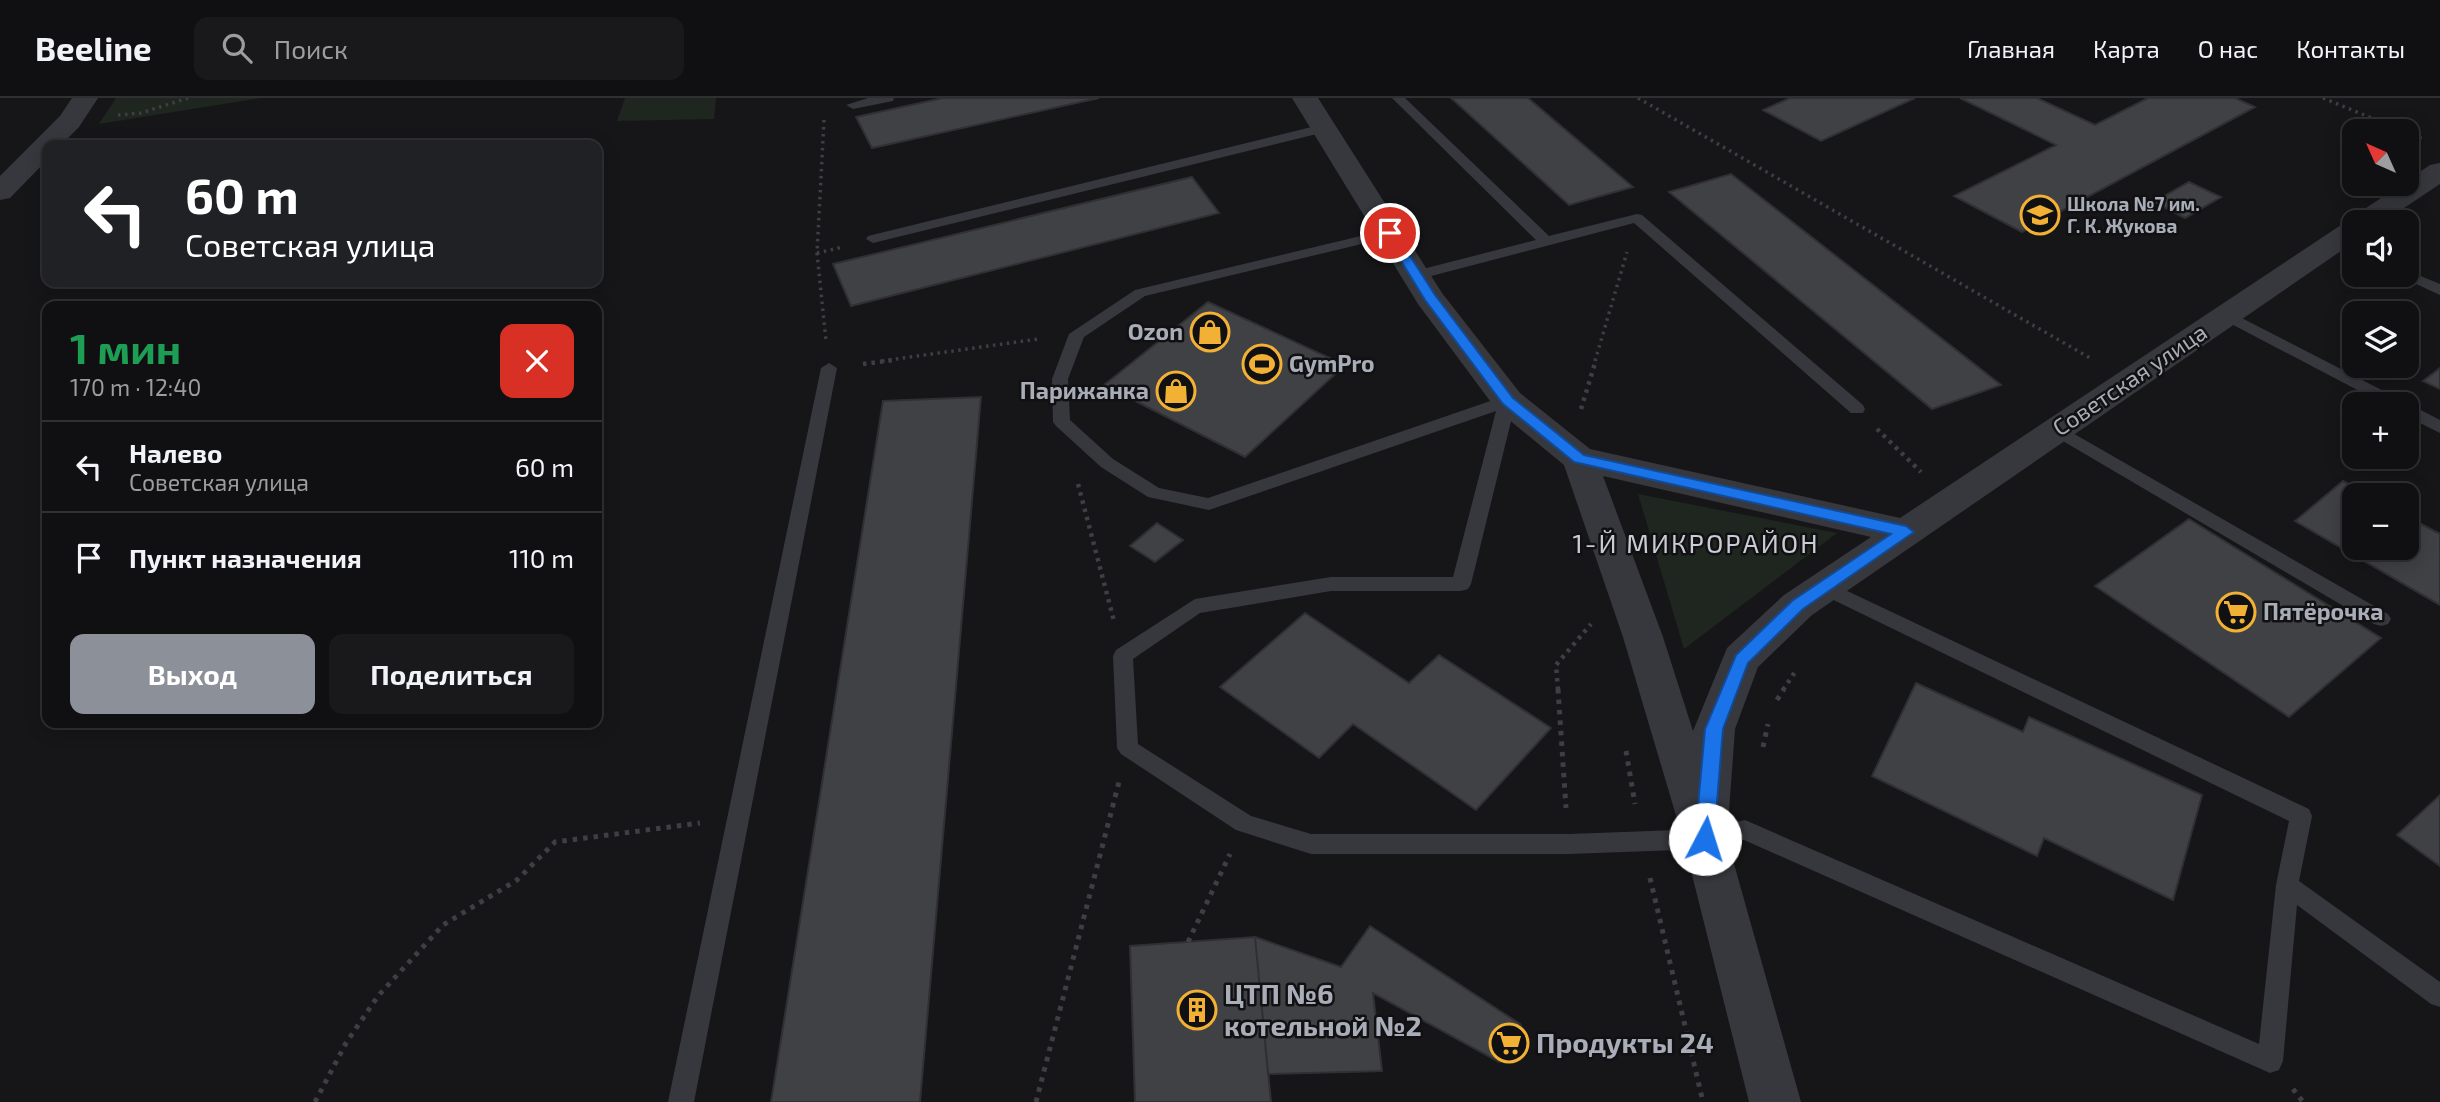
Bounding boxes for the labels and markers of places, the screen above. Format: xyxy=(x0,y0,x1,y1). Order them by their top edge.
place label: Школа №7 им. Г. К. Жукова xyxy=(2067,192,2200,237)
school or university icon: Школа №7 им. Г. К. Жукова xyxy=(2019,194,2061,236)
pin xyxy=(1360,203,1420,263)
shop icon: Ozon xyxy=(1189,311,1231,353)
place label: Ozon xyxy=(1128,317,1183,345)
sports icon: GymPro xyxy=(1241,343,1283,385)
place label: GymPro xyxy=(1289,349,1375,377)
shop icon: Парижанка xyxy=(1155,370,1197,412)
place label: Парижанка xyxy=(1020,376,1149,404)
supermarket icon: Пятёрочка xyxy=(2215,591,2257,633)
place label: Пятёрочка xyxy=(2263,597,2383,625)
place label: ЦТП №6 котельной №2 xyxy=(1224,976,1422,1042)
building icon: ЦТП №6 котельной №2 xyxy=(1176,989,1218,1031)
supermarket icon: Продукты 24 xyxy=(1488,1022,1530,1064)
place label: Продукты 24 xyxy=(1536,1025,1714,1059)

